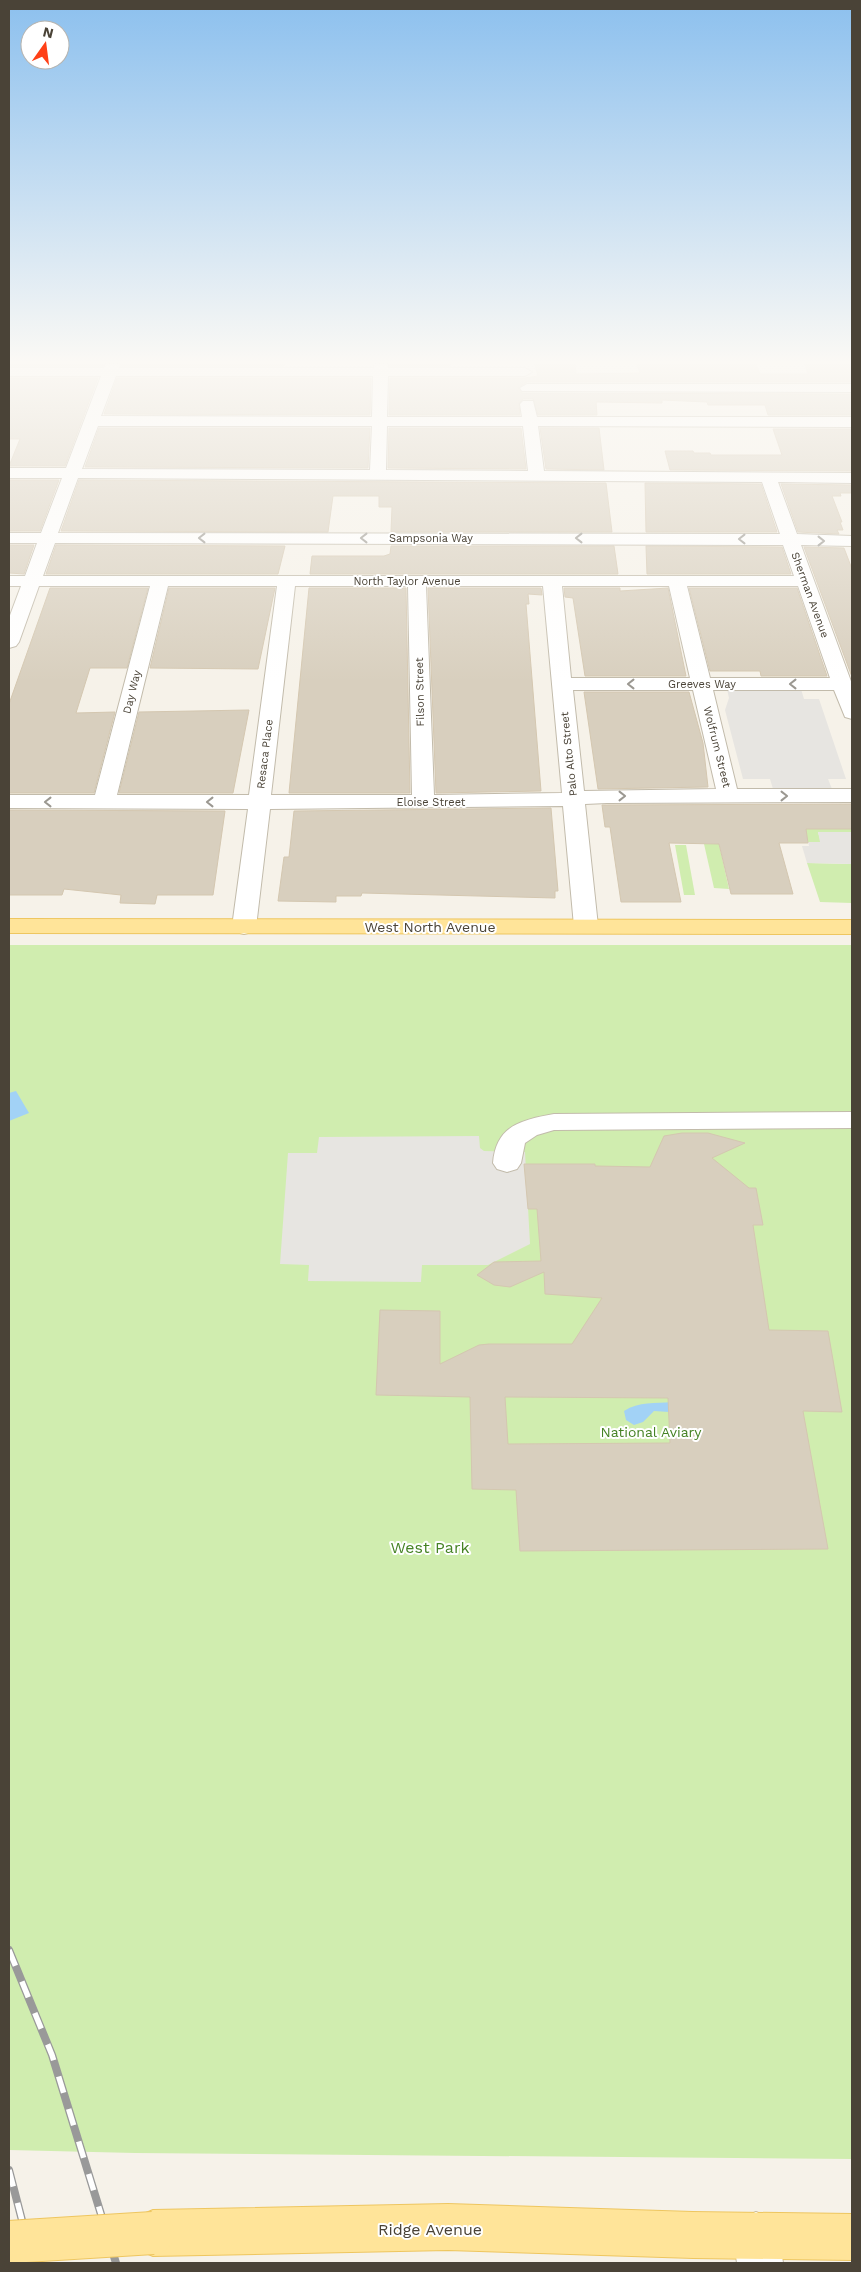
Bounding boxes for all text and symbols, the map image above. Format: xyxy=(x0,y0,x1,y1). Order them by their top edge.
north arrow xyxy=(20,20,70,70)
text: N xyxy=(41,23,55,41)
street label: Sampsonia Way xyxy=(389,532,473,545)
one-way arrow xyxy=(197,533,205,543)
one-way arrow xyxy=(360,533,368,543)
one-way arrow xyxy=(575,533,582,543)
one-way arrow xyxy=(737,534,745,544)
one-way arrow xyxy=(818,536,826,546)
street label: Sherman Avenue xyxy=(788,550,832,640)
street label: North Taylor Avenue xyxy=(353,575,461,588)
street label: Filson Street xyxy=(413,657,427,727)
street label: Day Way xyxy=(120,669,144,715)
street label: Greeves Way xyxy=(668,678,736,691)
one-way arrow xyxy=(626,679,634,689)
one-way arrow xyxy=(789,679,796,689)
street label: Wolfrum Street xyxy=(701,705,733,789)
street label: Palo Alto Street xyxy=(558,711,580,797)
street label: Resaca Place xyxy=(254,718,276,790)
one-way arrow xyxy=(618,791,626,801)
one-way arrow xyxy=(781,791,789,801)
street label: Eloise Street xyxy=(397,796,466,809)
one-way arrow xyxy=(43,797,51,807)
one-way arrow xyxy=(206,797,214,807)
street label: West North Avenue xyxy=(364,919,496,935)
park label: National Aviary xyxy=(600,1424,702,1440)
park label: West Park xyxy=(390,1538,470,1557)
street label: Ridge Avenue xyxy=(378,2220,482,2239)

